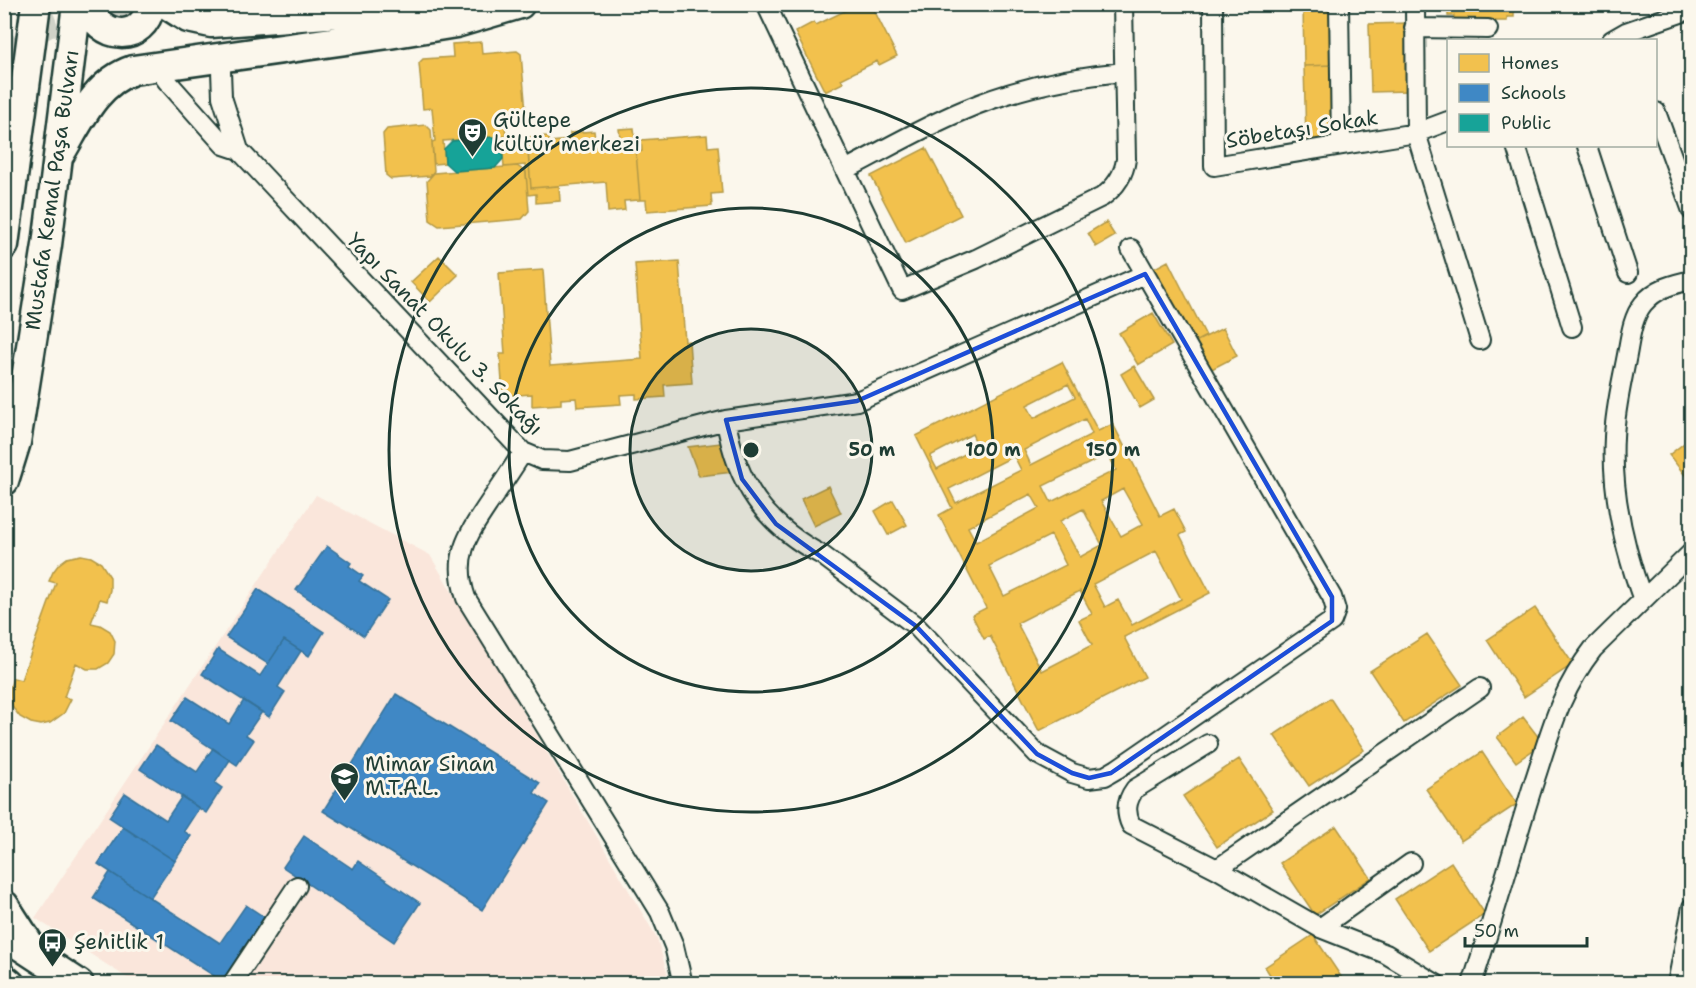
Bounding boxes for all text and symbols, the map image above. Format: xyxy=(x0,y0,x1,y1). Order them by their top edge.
legend xyxy=(1447,39,1657,147)
street label: Mustafa Kemal Paşa Bulvarı xyxy=(18,48,86,332)
text: Homes xyxy=(1501,51,1559,75)
text: Schools xyxy=(1501,81,1567,105)
street label: Söbetaşı Sokak xyxy=(1224,103,1380,155)
place label: Gültepe kültür merkezi xyxy=(493,106,640,158)
text: Public xyxy=(1501,111,1551,135)
theatre icon: Gültepe kültür merkezi xyxy=(456,116,488,158)
street label: Yapı Sanat Okulu 3. Sokağı xyxy=(341,227,549,441)
text: 50 m xyxy=(849,438,896,462)
text: 100 m xyxy=(965,438,1021,462)
text: 150 m xyxy=(1086,438,1141,462)
centre of rings xyxy=(741,440,761,460)
place label: Mimar Sinan M.T.A.L. xyxy=(365,750,495,802)
school or university icon: Mimar Sinan M.T.A.L. xyxy=(328,760,360,802)
scale bar xyxy=(1465,910,1586,948)
text: 50 m xyxy=(1474,919,1519,943)
bus stop icon: Şehitlik 1 xyxy=(37,926,69,968)
place label: Şehitlik 1 xyxy=(74,928,164,956)

